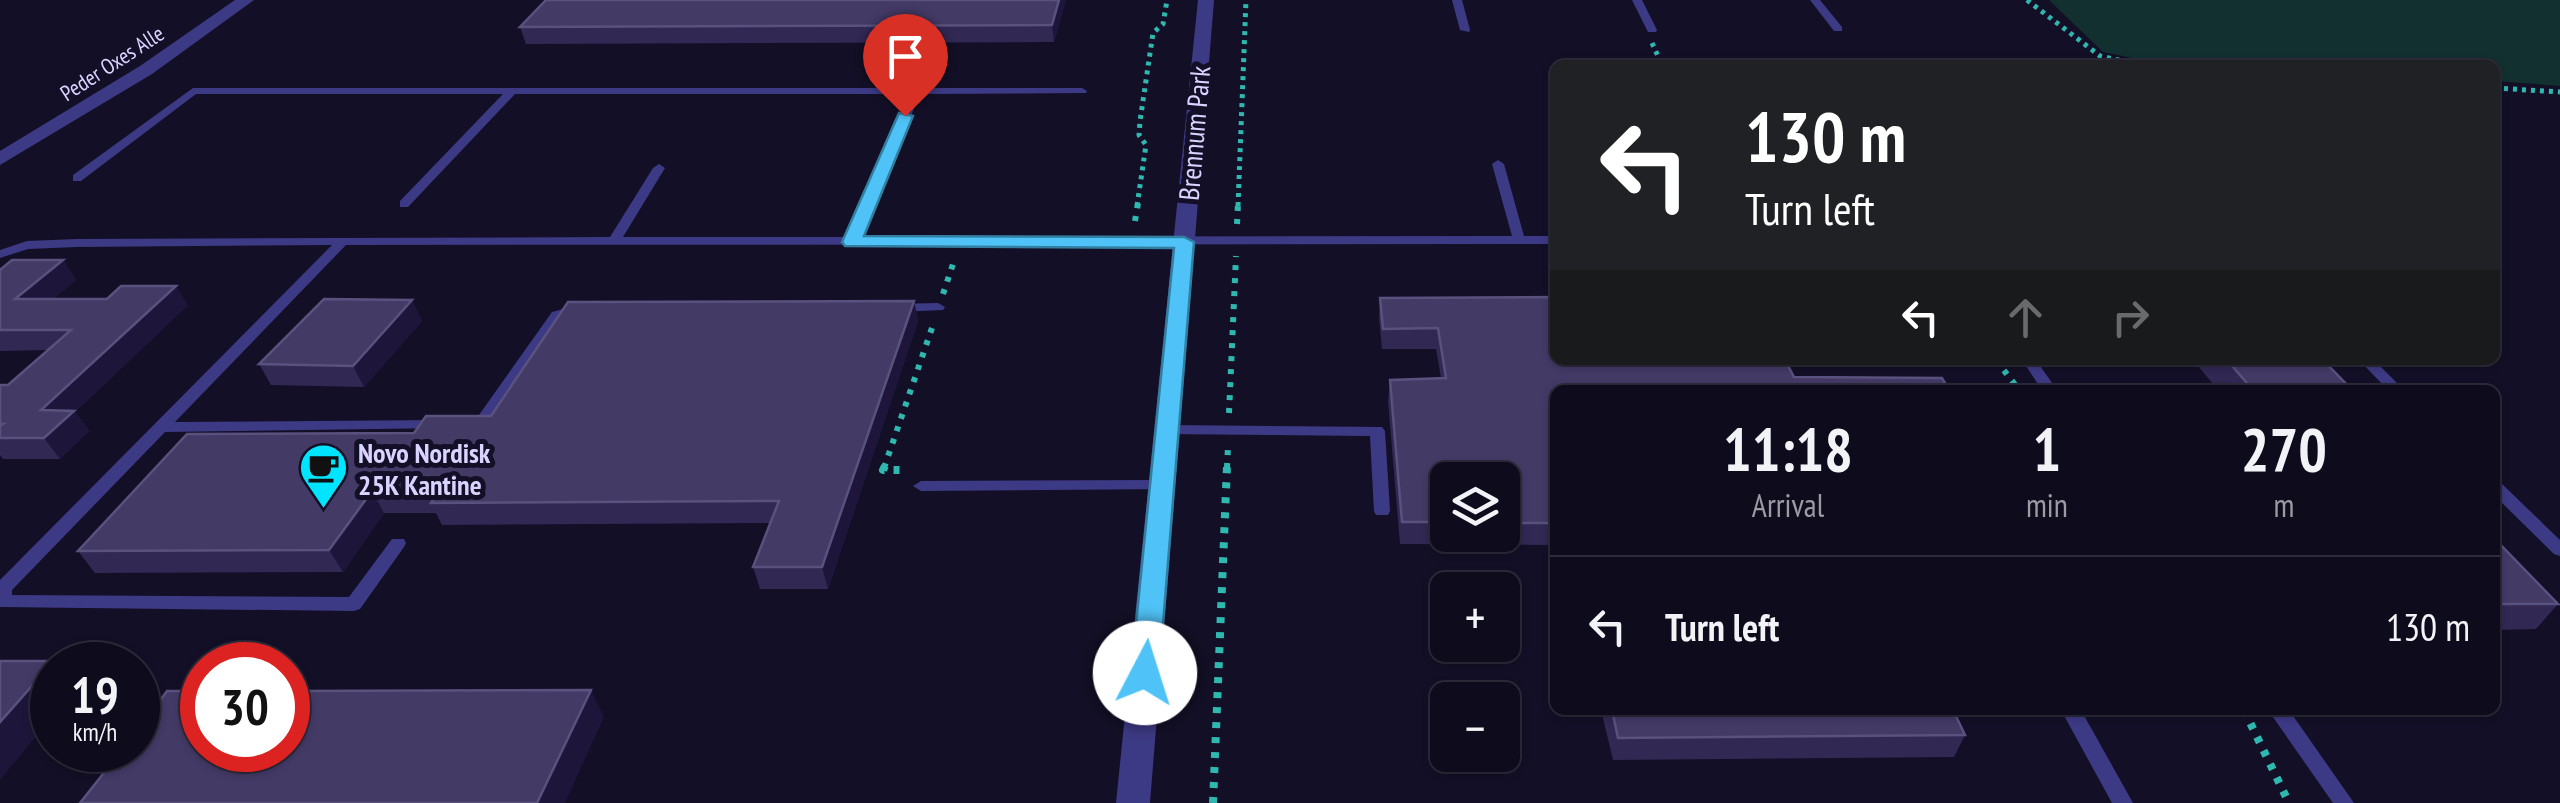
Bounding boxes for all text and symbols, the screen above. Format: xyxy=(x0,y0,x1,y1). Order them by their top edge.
pin xyxy=(863,14,948,117)
street label: Peder Oxes Alle xyxy=(55,19,169,107)
icon: arrive xyxy=(878,29,933,84)
street label: Brennum Park xyxy=(1170,64,1218,202)
text: 130 m xyxy=(1745,91,1906,181)
icon: left xyxy=(1580,100,1710,230)
text: Turn left xyxy=(1745,179,1875,237)
icon: left xyxy=(1893,290,1948,345)
icon: ahead xyxy=(1998,290,2053,345)
icon: right xyxy=(2103,290,2158,345)
text: 11:18 xyxy=(1723,410,1853,488)
text: 1 xyxy=(2033,410,2061,488)
text: 270 xyxy=(2241,410,2327,488)
place label: Novo Nordisk 25K Kantine xyxy=(358,434,491,503)
cafe icon: Novo Nordisk 25K Kantine xyxy=(297,442,349,510)
map controls xyxy=(1430,462,1520,772)
button: layers xyxy=(1430,462,1520,552)
text: Arrival xyxy=(1752,484,1824,526)
text: min xyxy=(2026,484,2068,526)
text: m xyxy=(2273,484,2294,526)
button: + xyxy=(1430,572,1520,662)
icon: left xyxy=(1580,599,1635,654)
text: Turn left xyxy=(1665,602,1779,651)
text: 130 m xyxy=(2386,602,2470,651)
position arrow xyxy=(1093,621,1197,725)
speed limit sign: 30 xyxy=(180,642,310,772)
text: 19 xyxy=(71,662,119,727)
button: − xyxy=(1430,682,1520,772)
text: km/h xyxy=(73,716,117,748)

